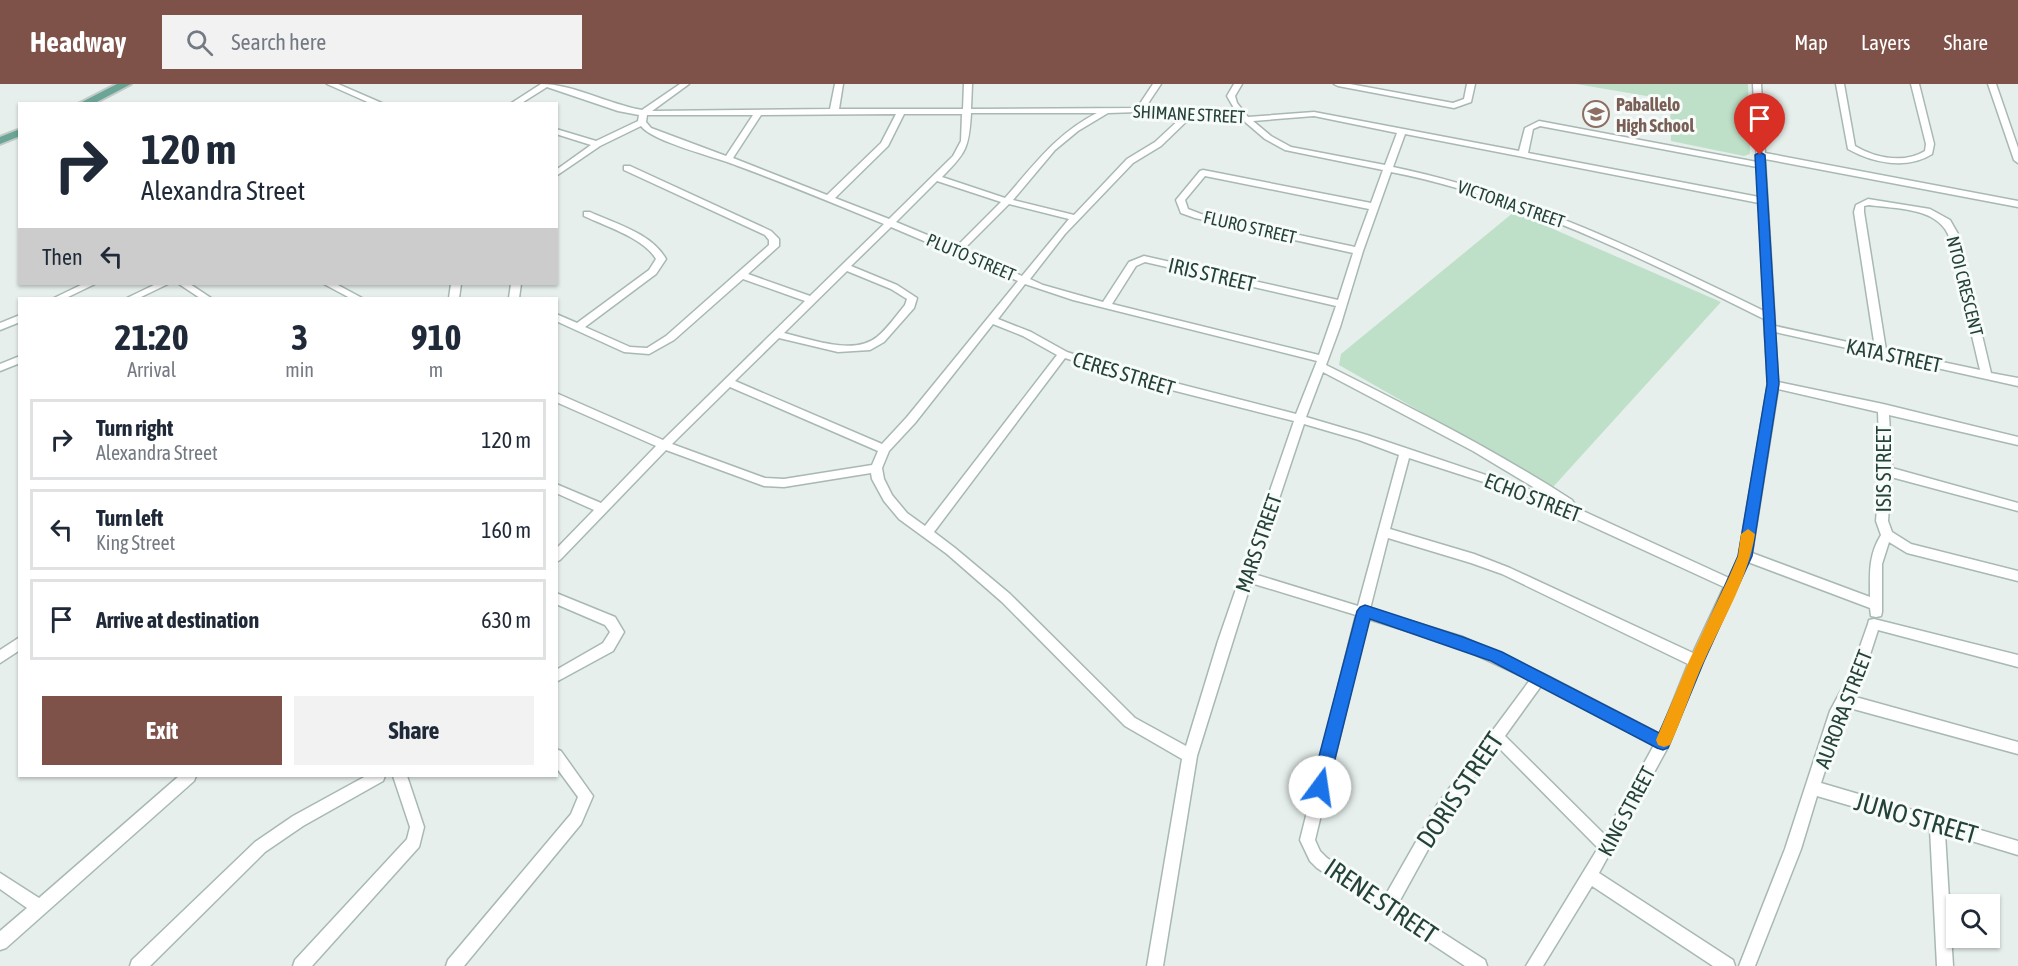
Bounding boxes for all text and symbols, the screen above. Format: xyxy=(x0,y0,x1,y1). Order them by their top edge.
search box xyxy=(162,15,582,69)
text: Headway xyxy=(30,26,126,58)
icon: search xyxy=(183,26,216,59)
text: Search here xyxy=(231,29,326,55)
text: Map xyxy=(1794,30,1828,54)
text: Layers xyxy=(1861,30,1911,54)
text: Share xyxy=(1944,30,1988,54)
pin xyxy=(1734,93,1785,155)
place label: Paballelo High School xyxy=(1616,94,1694,136)
school or university icon: Paballelo High School xyxy=(1581,99,1611,129)
street label: SHIMANE STREET xyxy=(1133,101,1246,127)
icon: arrive xyxy=(1743,102,1776,135)
text: 120 m xyxy=(141,125,236,173)
icon: right xyxy=(42,126,120,204)
text: Alexandra Street xyxy=(141,175,305,206)
street label: VICTORIA STREET xyxy=(1455,176,1568,232)
street label: FLURO STREET xyxy=(1202,206,1298,248)
street label: PLUTO STREET xyxy=(923,229,1019,285)
street label: NTOI CRESCENT xyxy=(1942,234,1988,338)
icon: left xyxy=(95,240,128,273)
text: Then xyxy=(42,244,83,270)
street label: IRIS STREET xyxy=(1166,252,1258,296)
text: 21:20 xyxy=(115,316,189,358)
text: 3 xyxy=(291,316,308,358)
text: 910 xyxy=(411,316,461,358)
street label: KATA STREET xyxy=(1844,333,1944,377)
street label: CERES STREET xyxy=(1070,346,1178,400)
text: Arrival xyxy=(127,358,176,381)
text: min xyxy=(285,358,314,381)
text: m xyxy=(429,358,443,381)
text: Turn right xyxy=(96,415,173,441)
icon: right xyxy=(45,423,78,456)
street label: ISIS STREET xyxy=(1871,426,1895,512)
text: 120 m xyxy=(481,427,531,453)
text: Alexandra Street xyxy=(96,441,218,464)
street label: ECHO STREET xyxy=(1481,468,1585,526)
street label: MARS STREET xyxy=(1230,491,1286,595)
text: Turn left xyxy=(96,505,163,531)
icon: left xyxy=(45,513,78,546)
text: 160 m xyxy=(481,517,531,543)
text: King Street xyxy=(96,531,175,554)
icon: arrive xyxy=(45,603,78,636)
text: Arrive at destination xyxy=(96,607,259,633)
text: 630 m xyxy=(481,607,531,633)
street label: AURORA STREET xyxy=(1809,647,1877,771)
button: Exit xyxy=(42,696,282,765)
button: Share xyxy=(294,696,534,765)
street label: DORIS STREET xyxy=(1410,726,1510,853)
position arrow xyxy=(1288,755,1352,819)
street label: KING STREET xyxy=(1592,762,1660,860)
street label: JUNO STREET xyxy=(1851,786,1982,850)
street label: IRENE STREET xyxy=(1319,852,1444,950)
map controls xyxy=(1946,894,2000,948)
button: search xyxy=(1946,894,2000,948)

